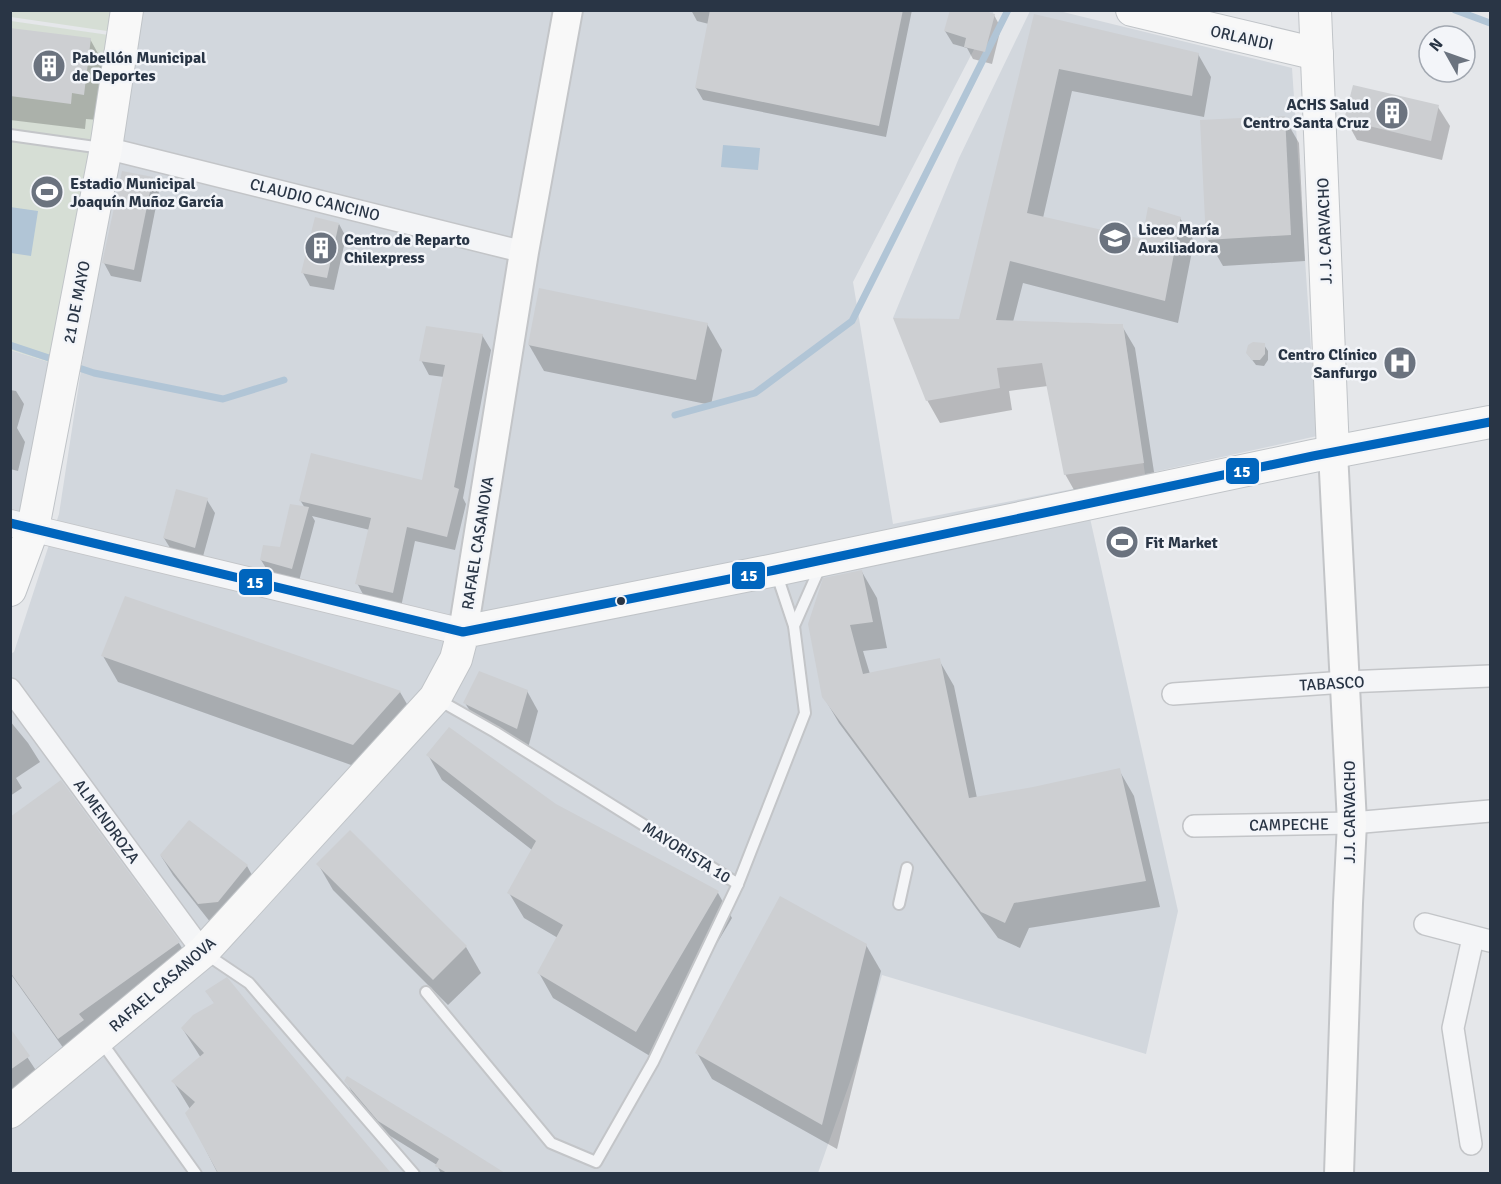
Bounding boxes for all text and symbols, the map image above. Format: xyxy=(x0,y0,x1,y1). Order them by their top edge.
street label: ORLANDI xyxy=(1208,21,1275,55)
north arrow xyxy=(1417,24,1477,84)
text: N xyxy=(1425,34,1448,56)
building icon: Pabellón Municipal de Deportes xyxy=(31,48,67,84)
place label: Pabellón Municipal de Deportes xyxy=(72,48,206,86)
place label: ACHS Salud Centro Santa Cruz xyxy=(1243,95,1369,133)
building icon: ACHS Salud Centro Santa Cruz xyxy=(1374,95,1410,131)
sports icon: Estadio Municipal Joaquín Muñoz García xyxy=(29,174,65,210)
place label: Estadio Municipal Joaquín Muñoz García xyxy=(70,174,224,212)
street label: CLAUDIO CANCINO xyxy=(248,174,382,226)
street label: J. J. CARVACHO xyxy=(1313,177,1337,285)
school or university icon: Liceo María Auxiliadora xyxy=(1097,220,1133,256)
place label: Liceo María Auxiliadora xyxy=(1138,220,1219,258)
building icon: Centro de Reparto Chilexpress xyxy=(303,230,339,266)
place label: Centro de Reparto Chilexpress xyxy=(344,230,470,268)
street label: 21 DE MAYO xyxy=(59,259,95,345)
place label: Centro Clínico Sanfurgo xyxy=(1278,345,1377,383)
hospital icon: Centro Clínico Sanfurgo xyxy=(1382,345,1418,381)
line badge: 15 xyxy=(1225,457,1260,485)
text: 15 xyxy=(1233,462,1251,482)
street label: RAFAEL CASANOVA xyxy=(458,475,498,611)
sports icon: Fit Market xyxy=(1104,524,1140,560)
place label: Fit Market xyxy=(1145,533,1218,553)
line badge: 15 xyxy=(731,561,766,590)
text: 15 xyxy=(740,566,758,586)
line badge: 15 xyxy=(238,568,273,596)
text: 15 xyxy=(246,573,264,593)
unlabelled marker xyxy=(615,595,627,607)
street label: TABASCO xyxy=(1299,672,1365,696)
street label: J.J. CARVACHO xyxy=(1340,760,1360,864)
street label: ALMENDROZA xyxy=(69,775,144,868)
street label: CAMPECHE xyxy=(1249,814,1329,836)
street label: MAYORISTA 10 xyxy=(639,818,734,888)
street label: RAFAEL CASANOVA xyxy=(105,933,220,1037)

